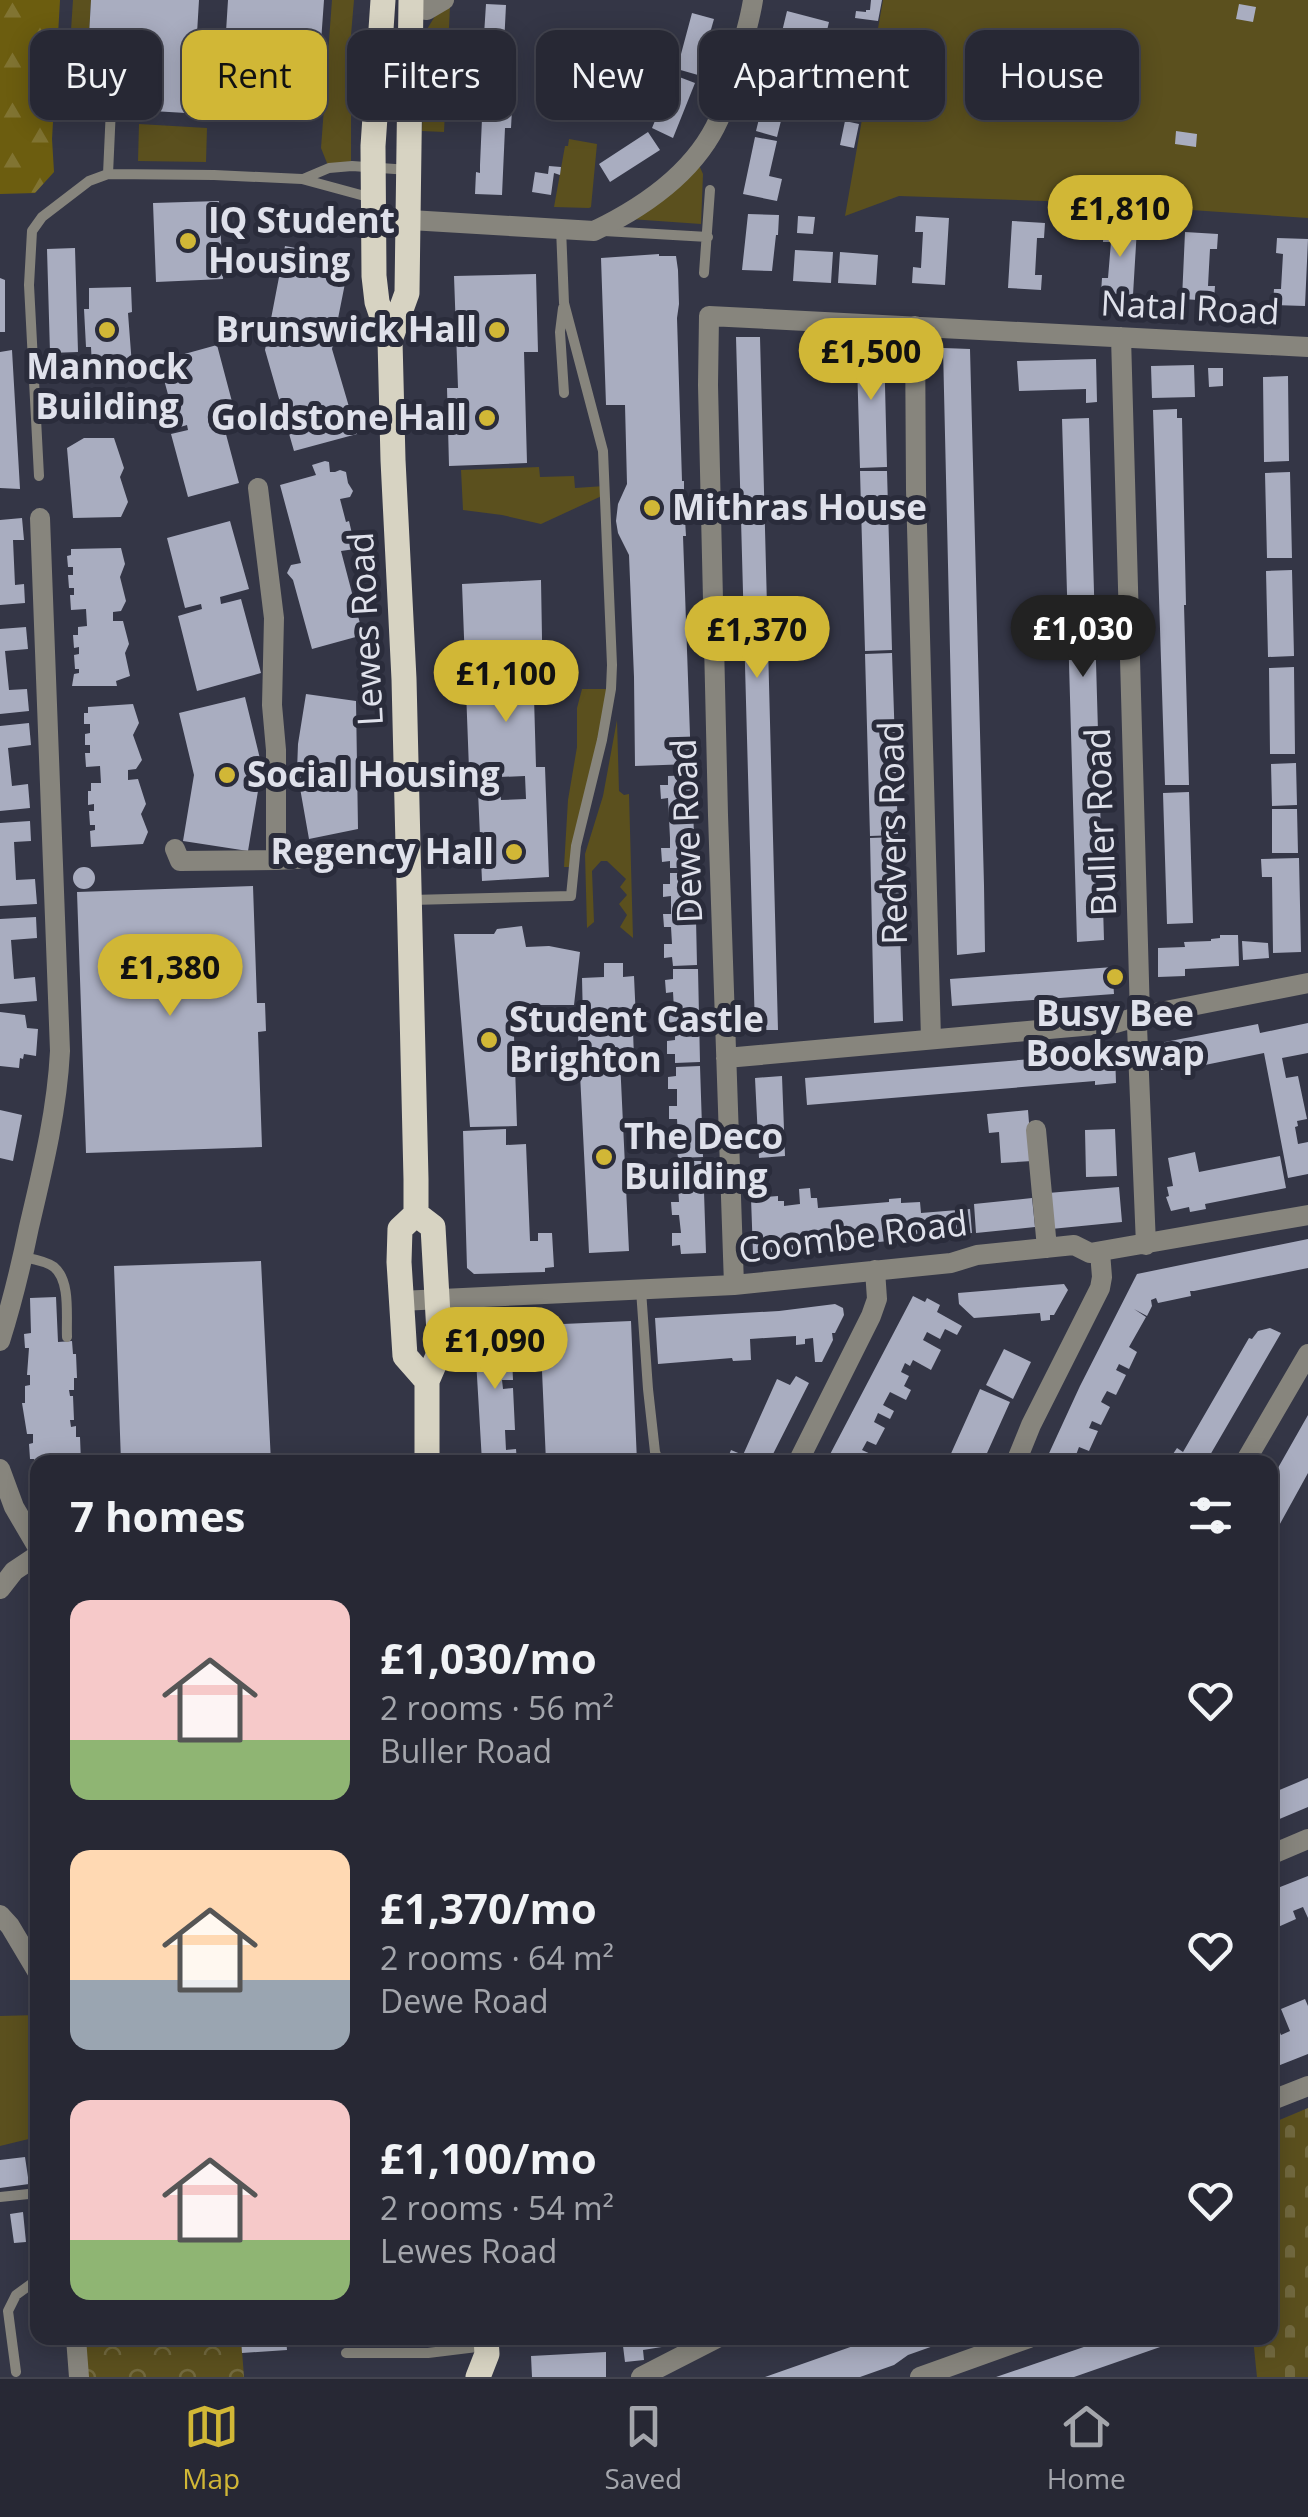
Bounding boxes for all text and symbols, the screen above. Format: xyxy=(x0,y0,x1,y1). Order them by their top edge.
chip: Buy xyxy=(30,30,162,120)
chip: Rent xyxy=(182,30,327,120)
chip: Filters xyxy=(347,30,516,120)
chip: New xyxy=(536,30,679,120)
chip: Apartment xyxy=(699,30,945,120)
chip: House xyxy=(965,30,1139,120)
pin: £1,810 xyxy=(1039,175,1201,260)
text: £1,810 xyxy=(1070,186,1170,229)
place label: IQ Student Housing xyxy=(208,196,395,283)
marker: IQ Student Housing xyxy=(177,230,199,252)
street label: Natal Road xyxy=(1099,278,1281,335)
place label: Brunswick Hall xyxy=(215,305,477,352)
pin: £1,500 xyxy=(790,318,952,403)
marker: Mannock Building xyxy=(96,319,118,341)
marker: Brunswick Hall xyxy=(486,319,508,341)
text: £1,500 xyxy=(821,329,921,372)
place label: Mannock Building xyxy=(26,342,188,429)
place label: Goldstone Hall xyxy=(211,393,467,440)
marker: Goldstone Hall xyxy=(476,407,498,429)
place label: Mithras House xyxy=(672,483,927,530)
marker: Mithras House xyxy=(641,497,663,519)
street label: Lewes Road xyxy=(336,531,393,727)
pin: £1,030 xyxy=(1002,595,1164,680)
pin: £1,370 xyxy=(676,596,838,681)
text: £1,030 xyxy=(1033,606,1133,649)
text: £1,370 xyxy=(707,607,807,650)
pin: £1,100 xyxy=(425,640,587,725)
text: £1,100 xyxy=(456,651,556,694)
street label: Redvers Road xyxy=(866,721,917,945)
street label: Buller Road xyxy=(1073,727,1126,917)
street label: Dewe Road xyxy=(659,738,712,924)
place label: Social Housing xyxy=(247,750,500,797)
marker: Social Housing xyxy=(216,764,238,786)
place label: Regency Hall xyxy=(270,827,494,874)
marker: Regency Hall xyxy=(503,841,525,863)
pin: £1,380 xyxy=(89,934,251,1019)
text: £1,380 xyxy=(120,945,220,988)
marker: Busy Bee Bookswap xyxy=(1104,966,1126,988)
place label: Busy Bee Bookswap xyxy=(1025,989,1205,1076)
place label: Student Castle Brighton xyxy=(509,995,764,1082)
marker: Student Castle Brighton xyxy=(478,1029,500,1051)
place label: The Deco Building xyxy=(624,1112,783,1199)
marker: The Deco Building xyxy=(593,1146,615,1168)
street label: Coombe Road xyxy=(736,1198,970,1273)
pin: £1,090 xyxy=(414,1307,576,1392)
text: £1,090 xyxy=(445,1318,545,1361)
text: 7 homes xyxy=(70,1487,245,1544)
icon: filters xyxy=(1183,1488,1238,1543)
text: £1,030/mo xyxy=(380,1629,597,1686)
icon: home xyxy=(150,1640,270,1760)
icon: heart xyxy=(1183,1673,1238,1728)
text: 2 rooms · 56 m² xyxy=(380,1686,614,1729)
text: Buller Road xyxy=(380,1729,552,1772)
text: £1,370/mo xyxy=(380,1879,597,1936)
icon: home xyxy=(150,1890,270,2010)
icon: heart xyxy=(1183,1923,1238,1978)
text: 2 rooms · 64 m² xyxy=(380,1936,614,1979)
text: Dewe Road xyxy=(380,1979,549,2022)
text: £1,100/mo xyxy=(380,2129,597,2186)
icon: home xyxy=(150,2140,270,2260)
icon: heart xyxy=(1183,2173,1238,2228)
text: 2 rooms · 54 m² xyxy=(380,2186,614,2229)
text: Lewes Road xyxy=(380,2229,557,2272)
tab: Map xyxy=(182,2399,240,2497)
tab: Saved xyxy=(604,2399,682,2497)
tab: Home xyxy=(1047,2399,1126,2497)

